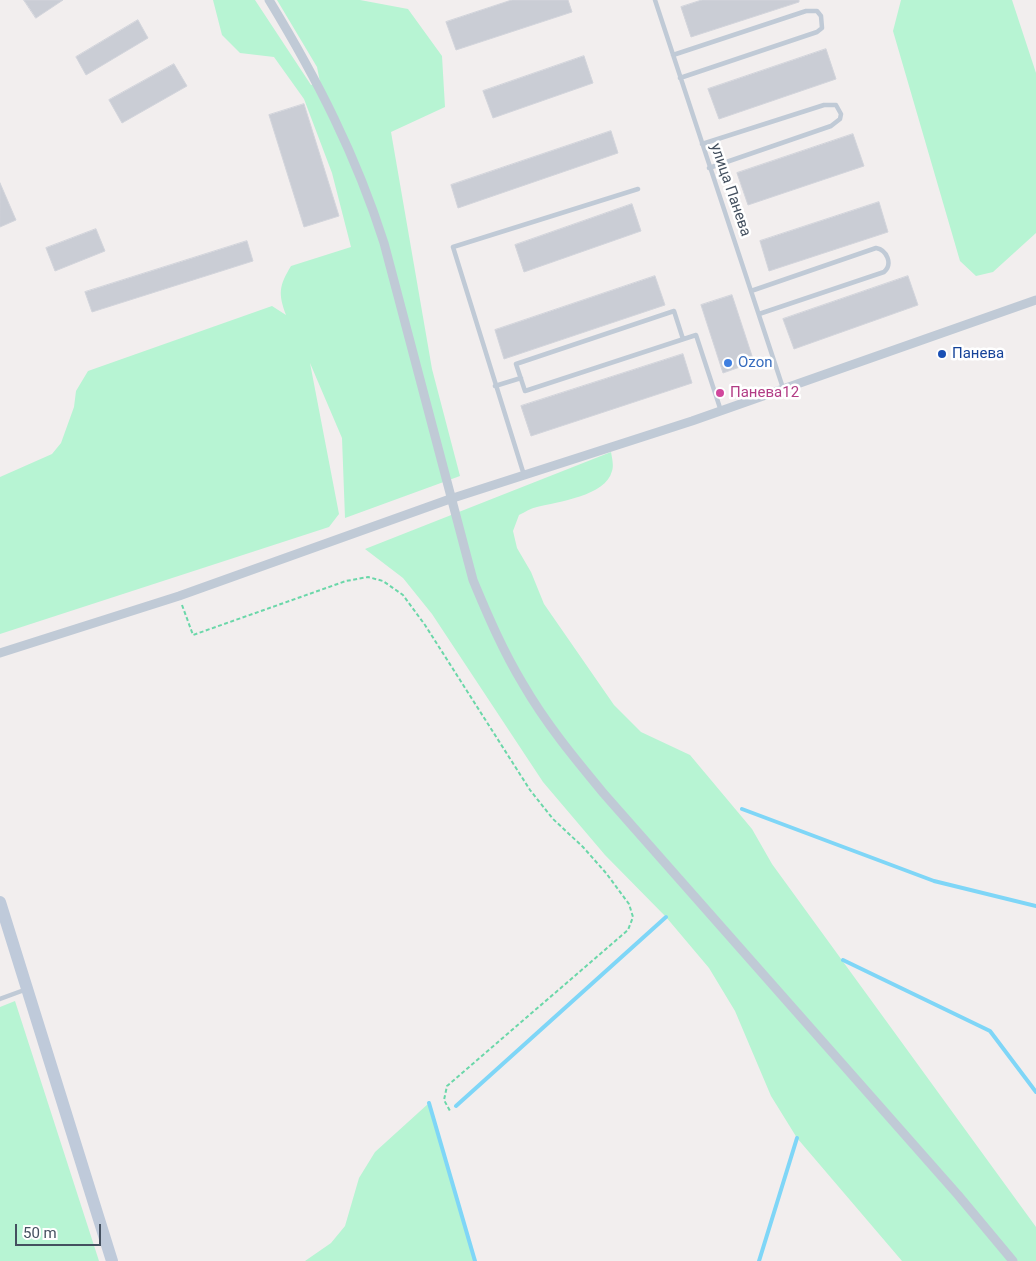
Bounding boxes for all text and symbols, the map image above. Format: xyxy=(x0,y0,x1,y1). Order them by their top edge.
street label: улица Панева xyxy=(706,141,754,239)
place label: Панева xyxy=(952,345,1004,363)
marker: Панева xyxy=(936,348,948,360)
place label: Ozon xyxy=(738,354,772,372)
marker: Ozon xyxy=(722,357,734,369)
place label: Панева12 xyxy=(730,384,799,402)
marker: Панева12 xyxy=(714,387,726,399)
scale bar xyxy=(18,1214,104,1246)
text: 50 m xyxy=(23,1224,57,1242)

